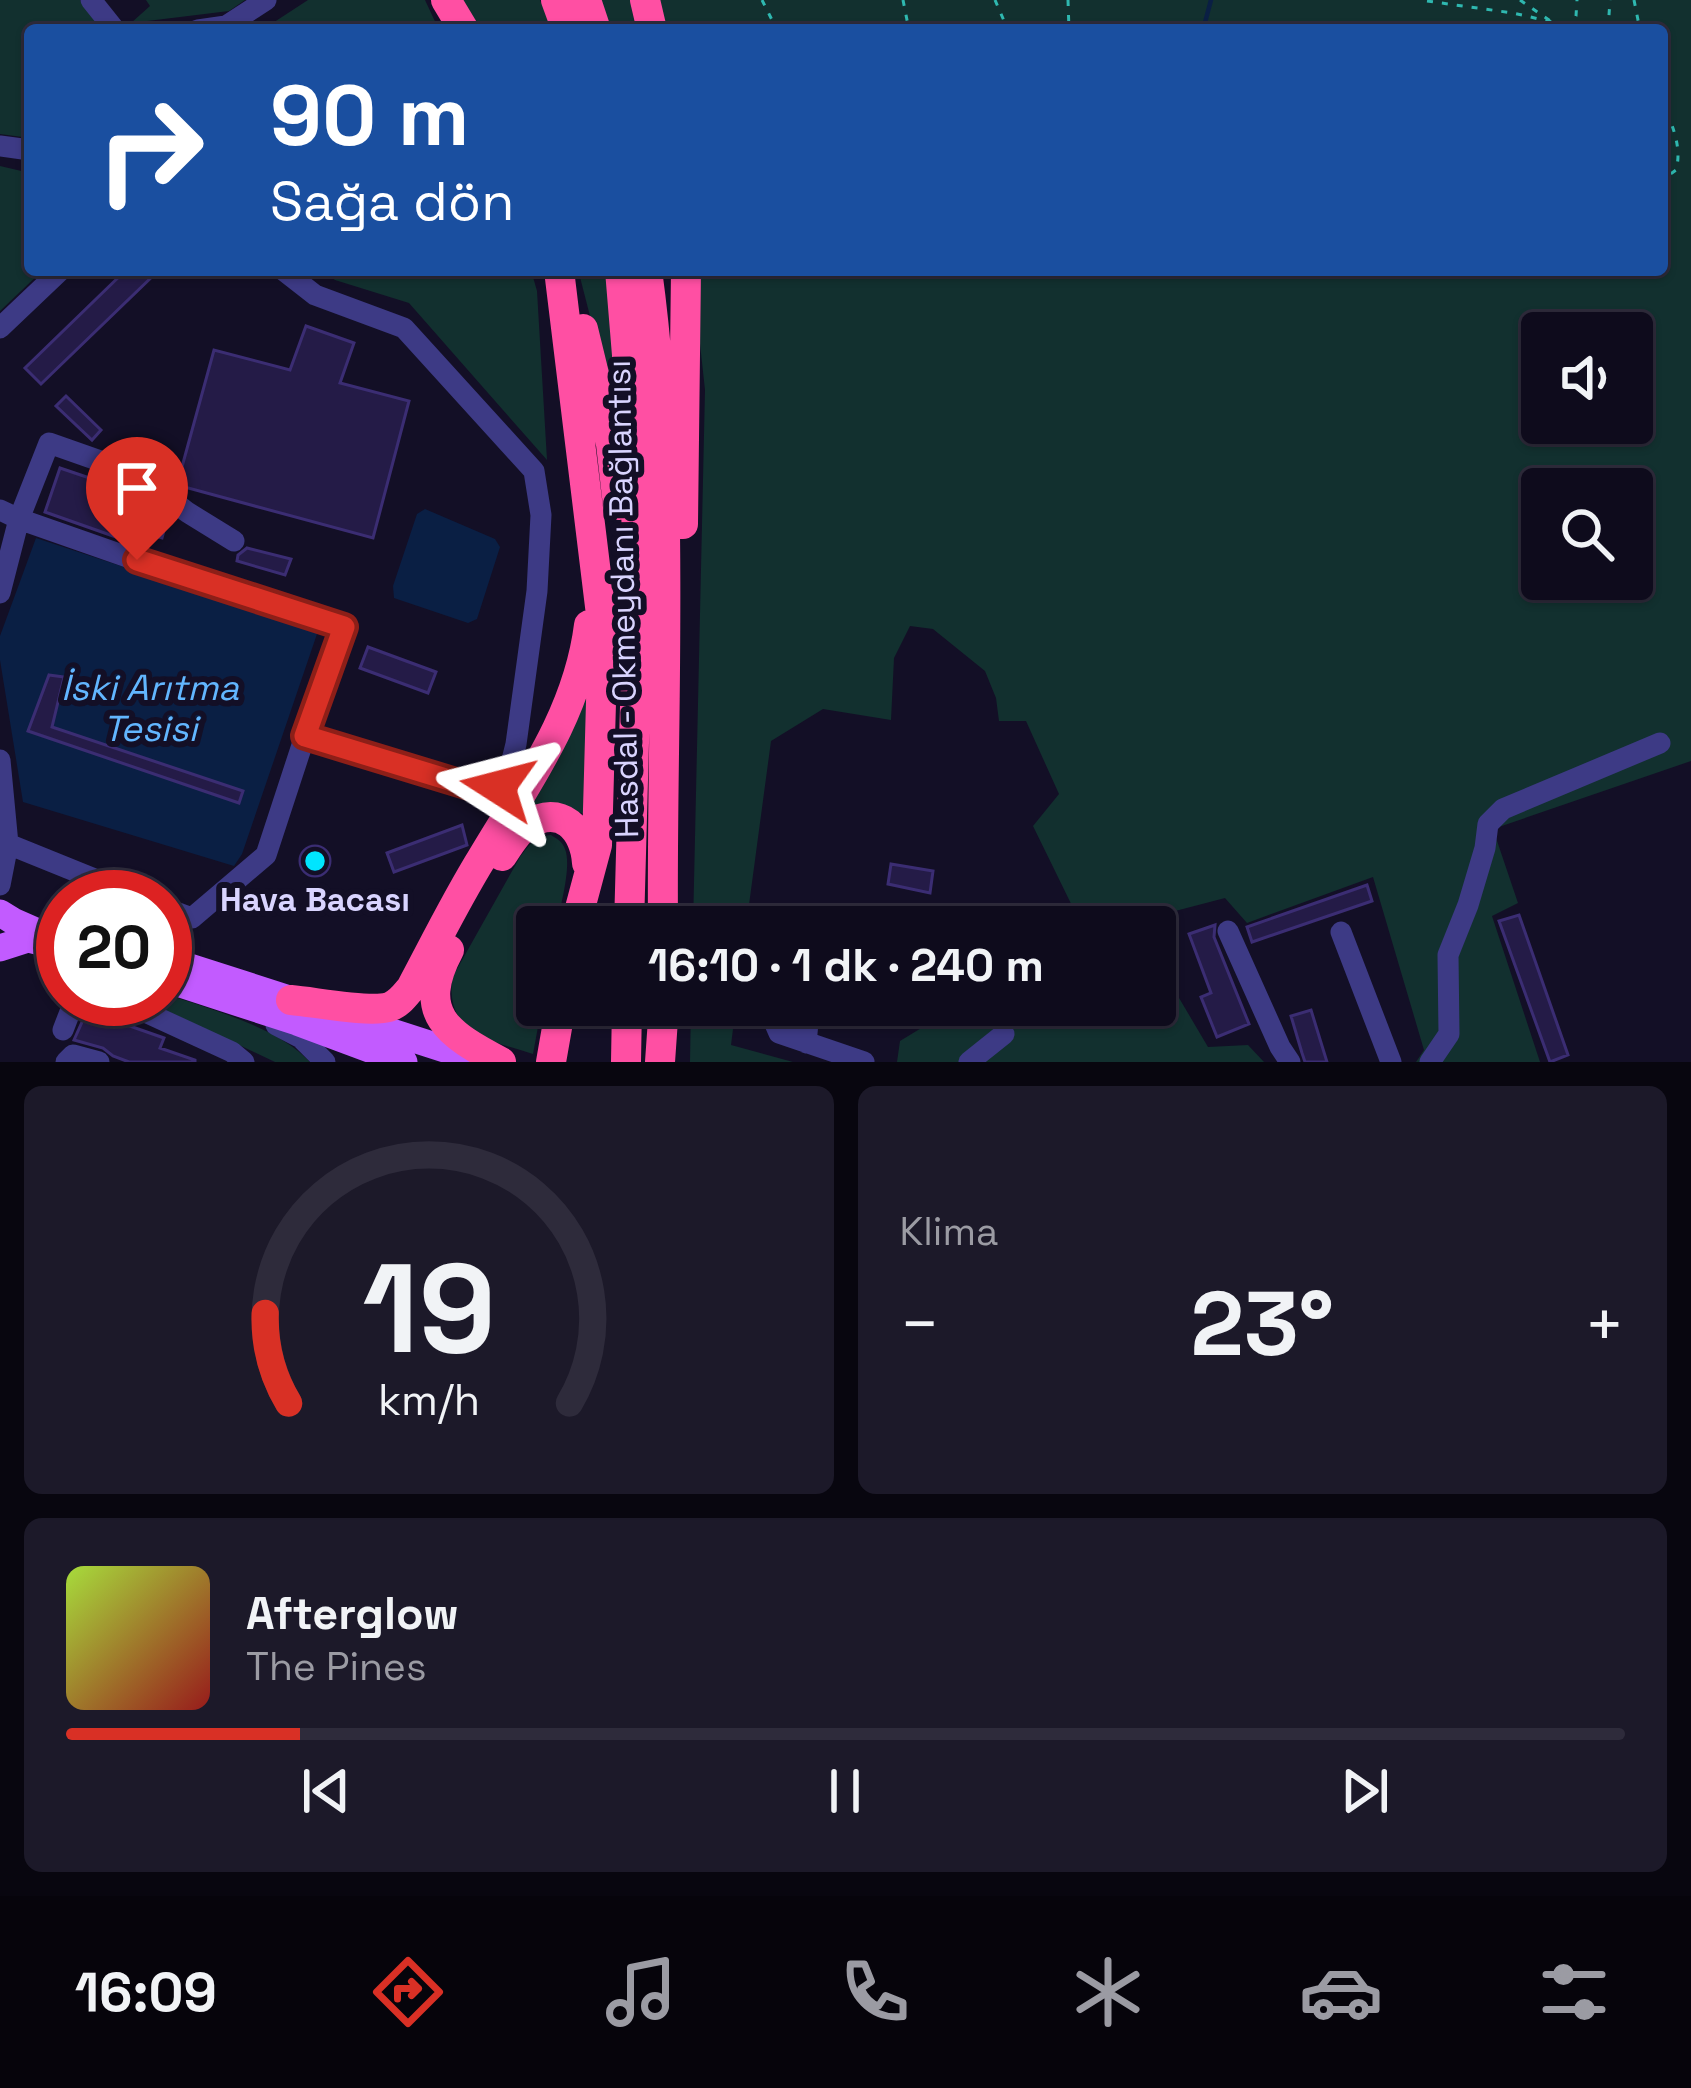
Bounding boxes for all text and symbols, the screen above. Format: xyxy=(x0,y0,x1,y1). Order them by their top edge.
text: 90 m xyxy=(270,62,469,170)
icon: right xyxy=(72,72,228,228)
text: Sağa dön xyxy=(270,167,514,236)
map controls xyxy=(1521,312,1653,600)
button: sound xyxy=(1521,312,1653,444)
street label: Hasdal - Okmeydanı Bağlantısı xyxy=(598,360,648,838)
pin xyxy=(86,437,188,560)
icon: arrive xyxy=(104,455,170,521)
button: search xyxy=(1521,468,1653,600)
water label: İski Arıtma Tesisi xyxy=(61,665,239,752)
position arrow xyxy=(435,724,561,850)
marker: Hava Bacası xyxy=(302,848,328,874)
speed limit sign: 20 xyxy=(36,870,192,1026)
place label: Hava Bacası xyxy=(220,879,410,921)
text: 16:10 · 1 dk · 240 m xyxy=(648,937,1044,994)
text: Klima xyxy=(900,1207,998,1256)
text: 19 xyxy=(362,1229,496,1388)
text: 23° xyxy=(1190,1266,1334,1381)
text: − xyxy=(900,1282,940,1366)
text: + xyxy=(1584,1282,1625,1366)
text: km/h xyxy=(378,1373,480,1428)
text: Afterglow xyxy=(246,1585,459,1642)
text: The Pines xyxy=(246,1642,427,1691)
icon: previous xyxy=(293,1758,359,1824)
icon: pause xyxy=(812,1758,878,1824)
icon: next xyxy=(1332,1758,1398,1824)
icon: directions xyxy=(366,1950,450,2034)
icon: music xyxy=(599,1950,683,2034)
icon: phone xyxy=(833,1950,917,2034)
icon: climate xyxy=(1066,1950,1150,2034)
icon: car xyxy=(1299,1950,1383,2034)
icon: filters xyxy=(1532,1950,1616,2034)
text: 16:09 xyxy=(75,1958,217,2027)

